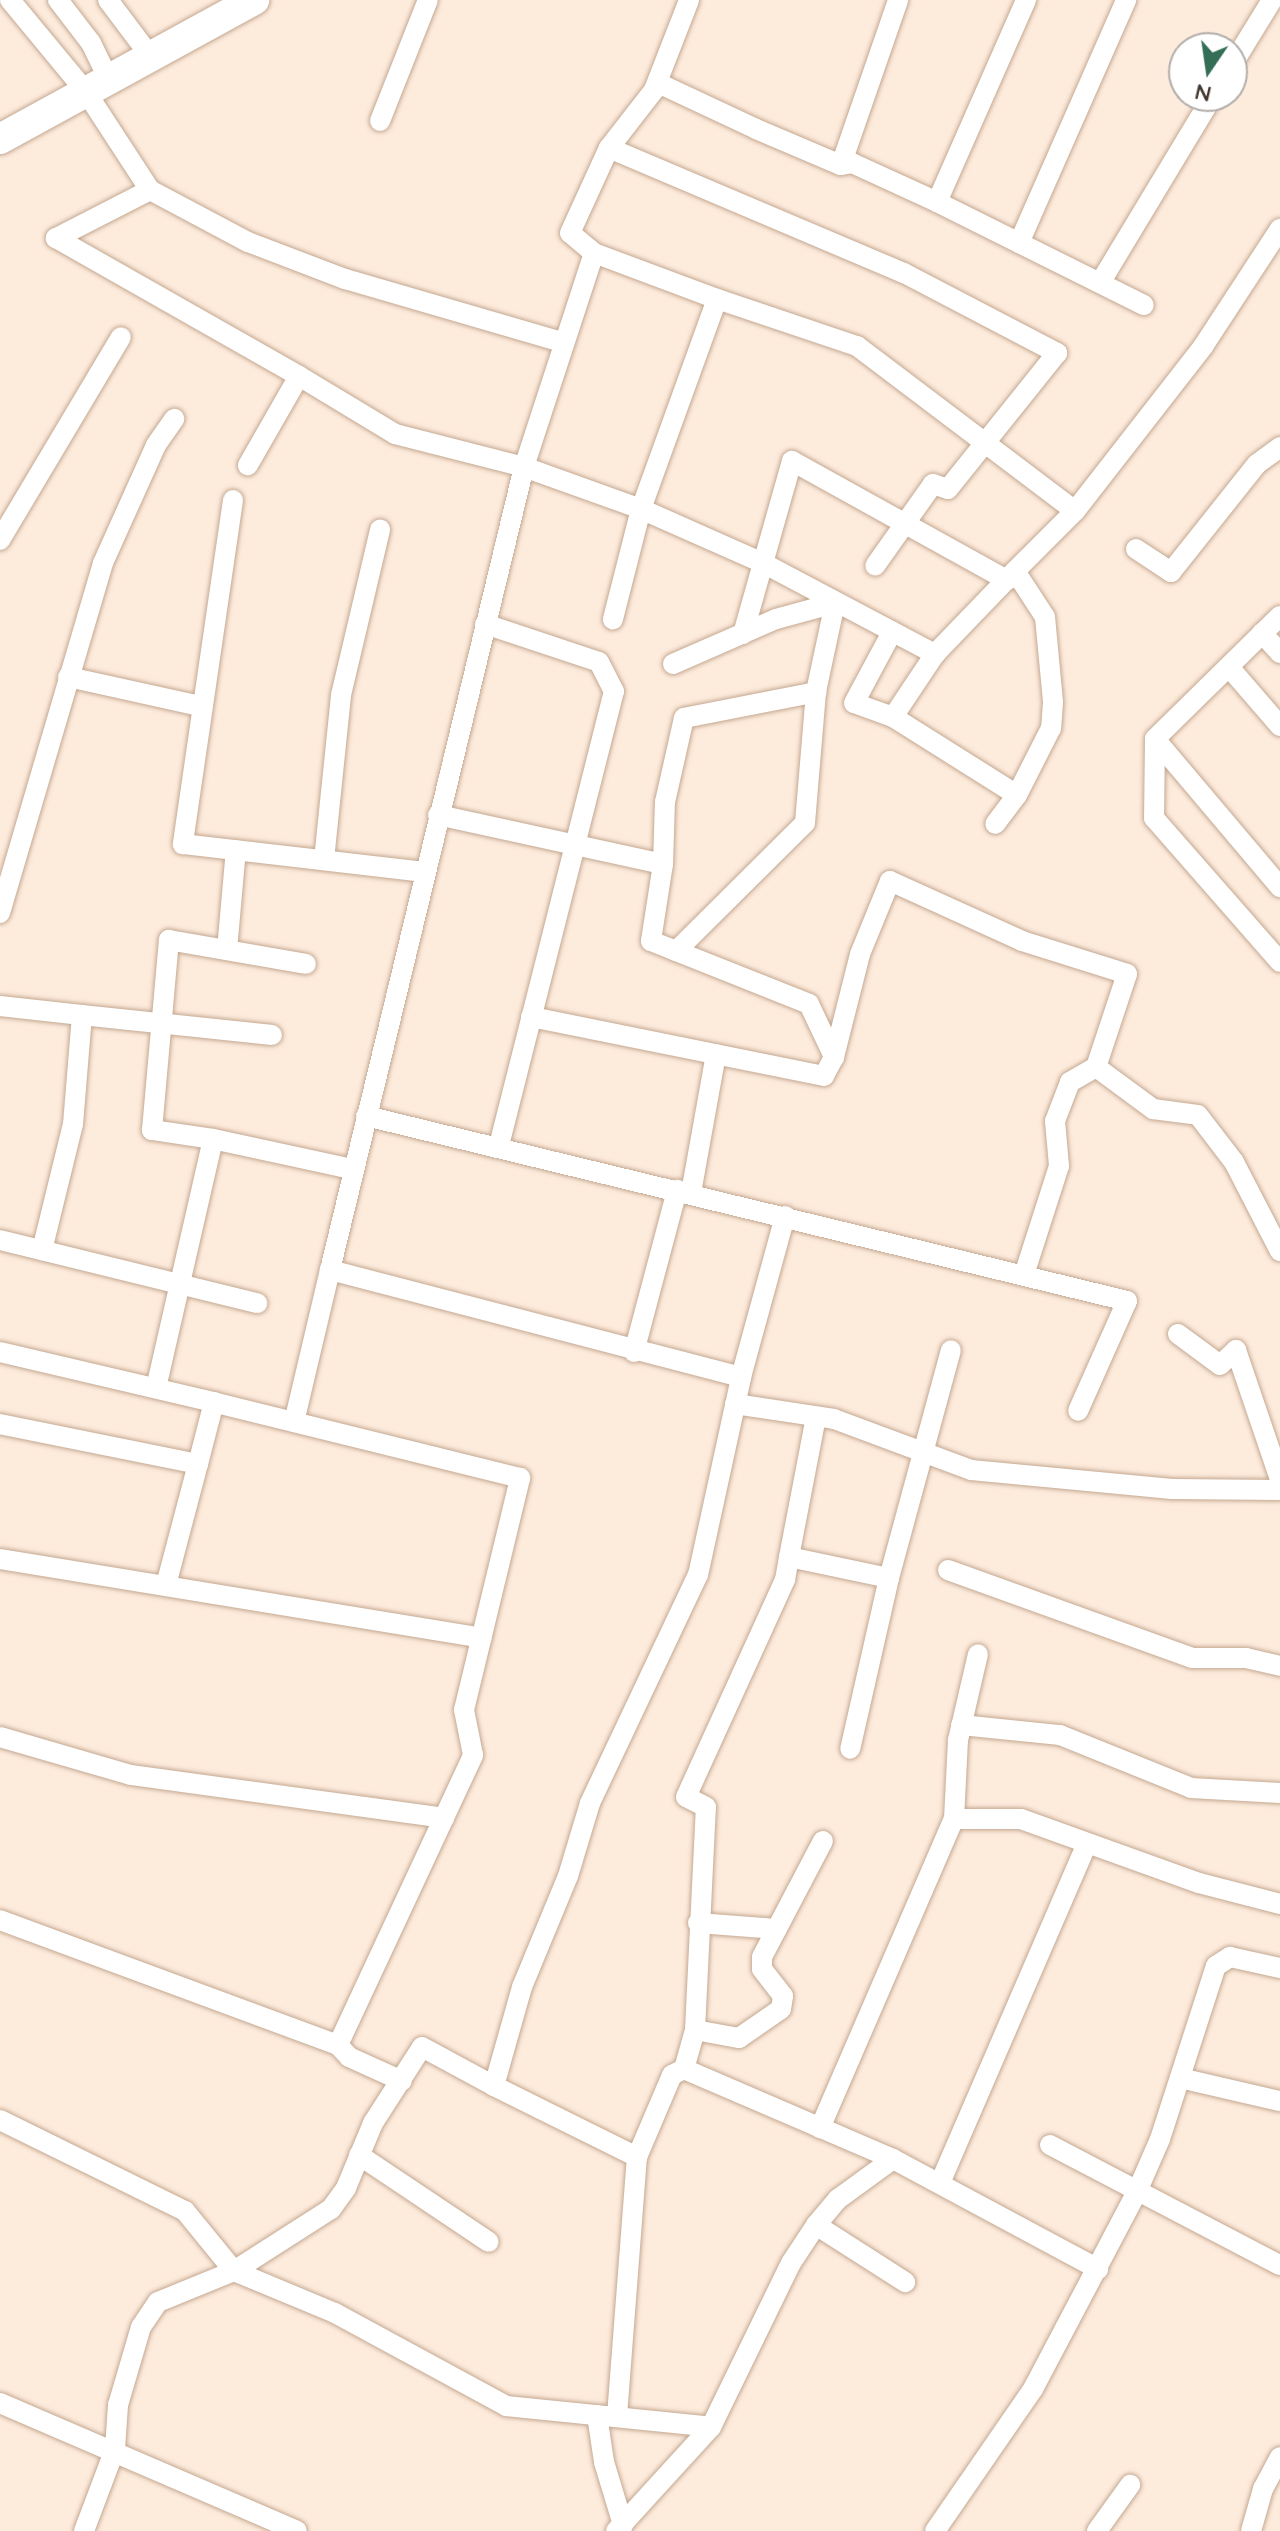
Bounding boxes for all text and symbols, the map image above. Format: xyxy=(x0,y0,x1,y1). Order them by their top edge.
north arrow xyxy=(1168,32,1248,112)
text: N xyxy=(1192,78,1214,109)

